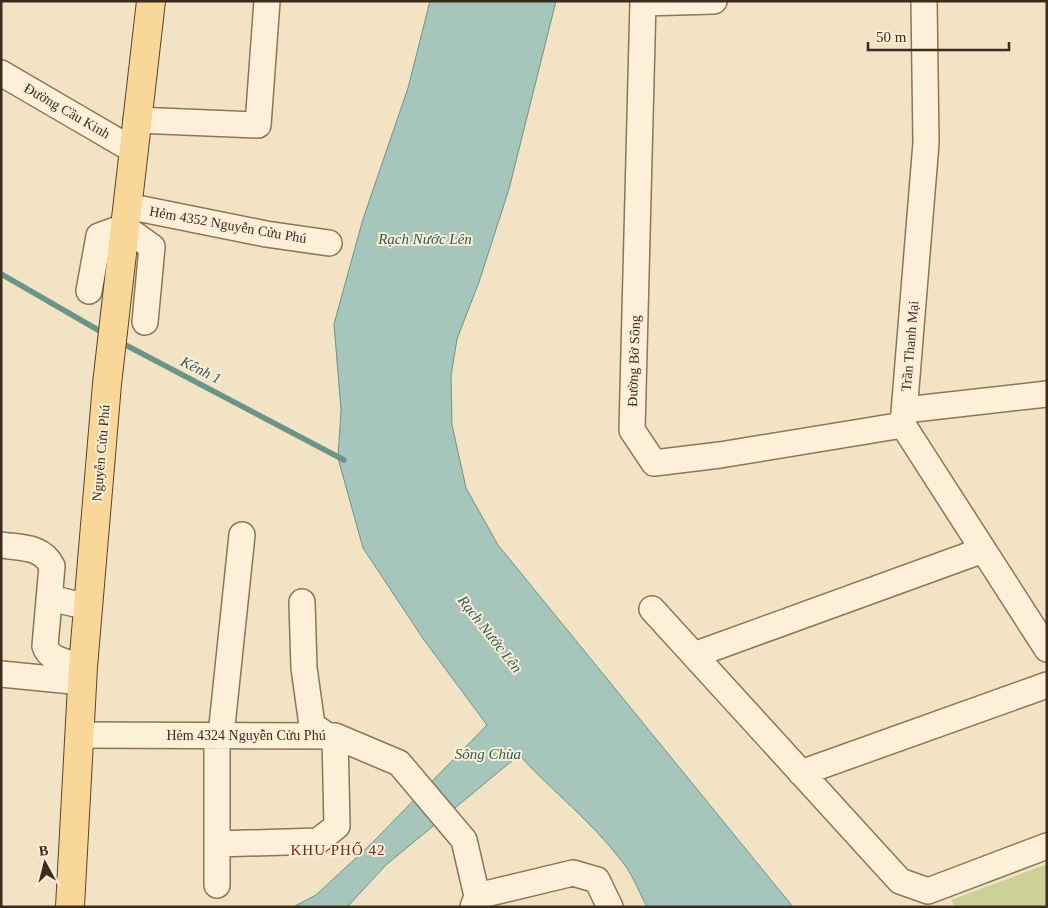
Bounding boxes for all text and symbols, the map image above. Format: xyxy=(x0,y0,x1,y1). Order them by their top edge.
scale bar xyxy=(868,20,1009,52)
text: 50 m xyxy=(876,29,907,45)
street label: Đường Cầu Kinh xyxy=(21,80,113,142)
street label: Hẻm 4352 Nguyễn Cửu Phú xyxy=(148,204,308,246)
water label: Rạch Nước Lên xyxy=(377,231,472,247)
street label: Trần Thanh Mại xyxy=(899,300,921,392)
street label: Đường Bờ Sông xyxy=(625,315,643,407)
water label: Kênh 1 xyxy=(177,353,224,387)
street label: Nguyễn Cửu Phú xyxy=(89,404,113,502)
water label: Rạch Nước Lên xyxy=(454,591,525,676)
street label: Hẻm 4324 Nguyễn Cửu Phú xyxy=(166,728,326,743)
water label: Sông Chùa xyxy=(455,746,521,762)
north arrow xyxy=(20,838,70,888)
district label: KHU PHỐ 42 xyxy=(290,841,386,858)
text: B xyxy=(38,843,49,859)

